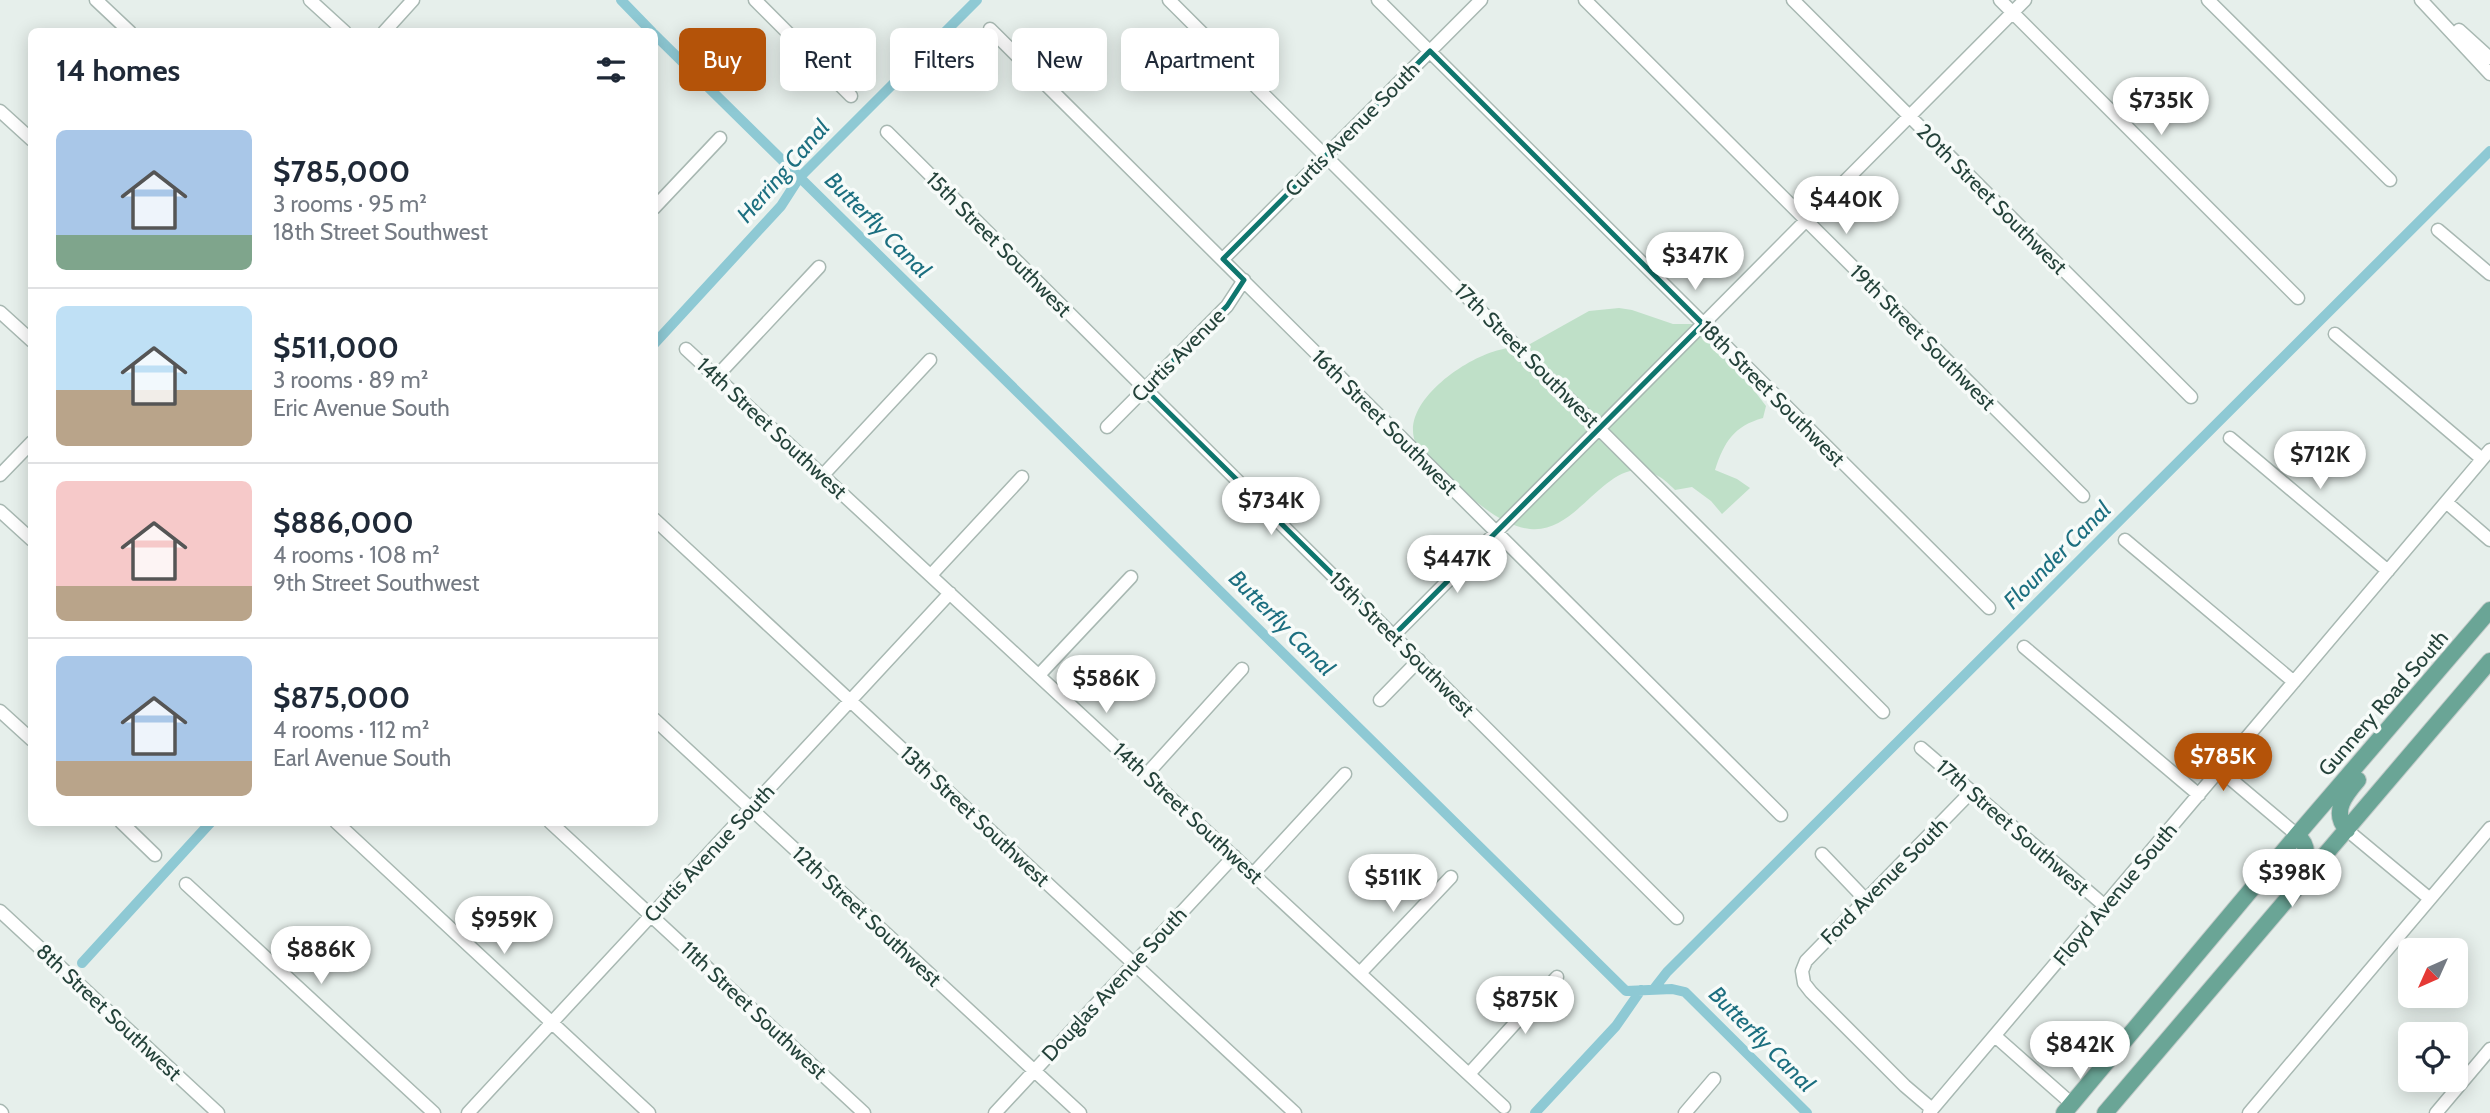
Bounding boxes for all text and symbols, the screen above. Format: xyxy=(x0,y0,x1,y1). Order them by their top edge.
chip: Buy xyxy=(679,28,766,91)
chip: Rent xyxy=(780,28,876,91)
chip: Filters xyxy=(890,28,998,91)
chip: New xyxy=(1012,28,1107,91)
chip: Apartment xyxy=(1121,28,1279,91)
icon: filters xyxy=(592,51,630,89)
text: 14 homes xyxy=(56,52,180,89)
street label: Curtis Avenue South xyxy=(1280,57,1424,201)
pin: $735K xyxy=(2112,78,2210,137)
text: $735K xyxy=(2129,86,2193,114)
water label: Herring Canal xyxy=(731,113,836,228)
street label: 20th Street Southwest xyxy=(1912,119,2072,279)
text: $785,000 xyxy=(273,153,410,190)
icon: home xyxy=(112,158,196,242)
water label: Butterfly Canal xyxy=(819,166,937,284)
street label: 15th Street Southwest xyxy=(921,166,1077,322)
pin: $440K xyxy=(1797,176,1895,236)
text: $440K xyxy=(1810,185,1882,213)
text: 3 rooms · 95 m² xyxy=(273,190,427,218)
text: 18th Street Southwest xyxy=(273,218,488,246)
pin: $347K xyxy=(1646,232,1744,292)
text: $347K xyxy=(1662,241,1728,269)
street label: 19th Street Southwest xyxy=(1845,259,2001,415)
street label: 17th Street Southwest xyxy=(1450,278,1604,432)
street label: Curtis Avenue xyxy=(1126,303,1230,407)
street label: 18th Street Southwest xyxy=(1694,315,1850,471)
text: $511,000 xyxy=(273,329,399,366)
icon: home xyxy=(112,334,196,418)
street label: 16th Street Southwest xyxy=(1307,344,1463,500)
street label: 14th Street Southwest xyxy=(692,352,852,504)
text: 3 rooms · 89 m² xyxy=(273,366,428,394)
text: Eric Avenue South xyxy=(273,394,450,422)
pin: $712K xyxy=(2271,432,2369,491)
text: $712K xyxy=(2290,440,2350,468)
pin: $734K xyxy=(1222,477,1320,537)
text: $734K xyxy=(1238,486,1304,514)
water label: Flounder Canal xyxy=(1997,495,2117,615)
text: $886,000 xyxy=(273,504,414,541)
icon: home xyxy=(112,509,196,593)
pin: $447K xyxy=(1408,536,1506,595)
text: 4 rooms · 108 m² xyxy=(273,541,440,569)
text: $447K xyxy=(1423,544,1491,572)
water label: Butterfly Canal xyxy=(1223,564,1341,682)
street label: 15th Street Southwest xyxy=(1324,566,1480,722)
text: 9th Street Southwest xyxy=(273,569,480,597)
street label: Gunnery Road South xyxy=(2313,625,2453,781)
pin: $586K xyxy=(1057,656,1155,715)
text: $586K xyxy=(1073,664,1139,692)
text: $875,000 xyxy=(273,679,410,716)
icon: home xyxy=(112,684,196,768)
text: 4 rooms · 112 m² xyxy=(273,716,429,744)
pin: $785K xyxy=(2174,734,2272,793)
street label: 14th Street Southwest xyxy=(1108,737,1268,889)
street label: 13th Street Southwest xyxy=(895,740,1055,892)
text: $785K xyxy=(2190,742,2256,770)
text: Earl Avenue South xyxy=(273,744,451,772)
street label: 17th Street Southwest xyxy=(1932,754,2094,900)
street label: Curtis Avenue South xyxy=(639,779,779,927)
street label: Ford Avenue South xyxy=(1815,812,1953,950)
street label: Floyd Avenue South xyxy=(2048,818,2182,970)
street label: 12th Street Southwest xyxy=(787,841,947,991)
pin: $398K xyxy=(2243,850,2341,909)
pin: $511K xyxy=(1344,855,1442,914)
text: $398K xyxy=(2259,858,2325,886)
text: $511K xyxy=(1364,863,1422,891)
pin: $959K xyxy=(455,897,553,956)
street label: Douglas Avenue South xyxy=(1036,902,1192,1066)
text: $959K xyxy=(471,905,537,933)
pin: $886K xyxy=(272,926,370,986)
text: $886K xyxy=(287,935,355,963)
street label: 11th Street Southwest xyxy=(676,936,832,1084)
street label: 8th Street Southwest xyxy=(31,938,187,1086)
north arrow xyxy=(2398,938,2468,1008)
map controls xyxy=(2398,938,2468,1092)
pin: $875K xyxy=(1476,976,1574,1036)
water label: Butterfly Canal xyxy=(1703,980,1821,1098)
text: $875K xyxy=(1492,985,1558,1013)
pin: $842K xyxy=(2031,1021,2129,1081)
button: locate xyxy=(2398,1022,2468,1092)
text: $842K xyxy=(2046,1030,2114,1058)

